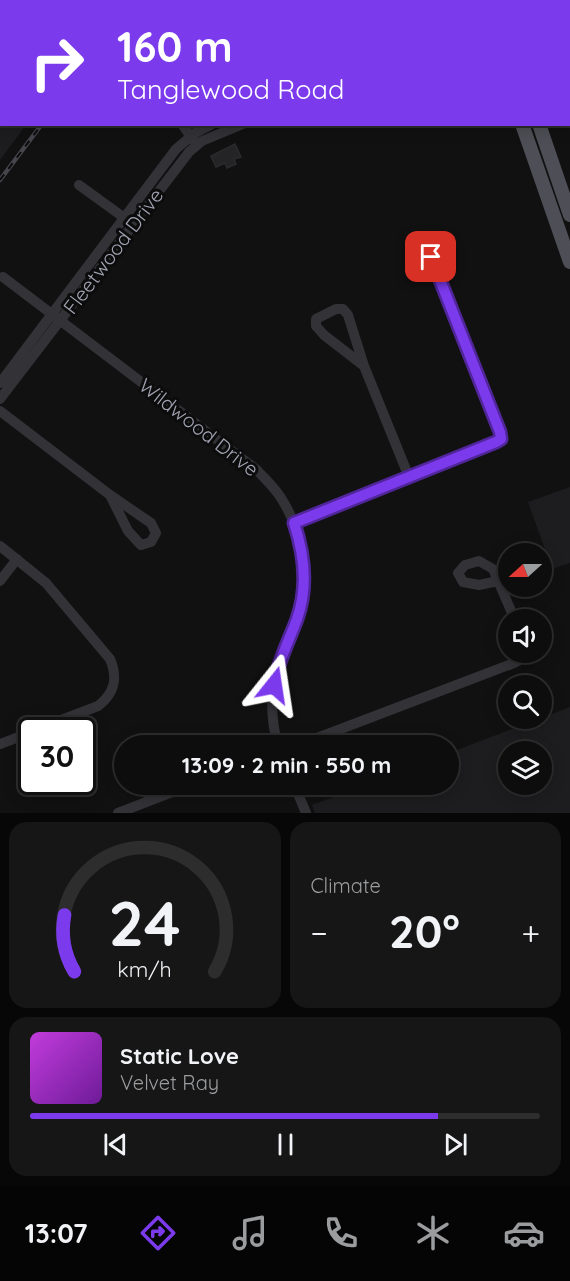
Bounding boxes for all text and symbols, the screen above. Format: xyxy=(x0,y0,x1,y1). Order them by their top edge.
text: 160 m xyxy=(117,20,233,73)
icon: right xyxy=(18,24,96,102)
text: Tanglewood Road xyxy=(117,72,344,106)
street label: Fleetwood Drive xyxy=(58,183,168,319)
pin xyxy=(405,231,456,282)
icon: arrive xyxy=(414,240,447,273)
street label: Wildwood Drive xyxy=(134,372,264,482)
north arrow xyxy=(498,543,552,597)
map controls xyxy=(498,543,552,795)
button: sound xyxy=(498,609,552,663)
position arrow xyxy=(242,653,306,717)
button: search xyxy=(498,675,552,729)
speed limit sign: 30 xyxy=(18,717,96,795)
button: layers xyxy=(498,741,552,795)
text: 13:09 · 2 min · 550 m xyxy=(182,751,391,779)
text: Climate xyxy=(311,873,381,898)
text: 24 xyxy=(109,884,181,962)
text: 20° xyxy=(389,903,460,959)
text: − xyxy=(311,912,328,953)
text: + xyxy=(521,912,540,953)
text: km/h xyxy=(118,956,172,982)
text: Static Love xyxy=(120,1042,239,1070)
text: Velvet Ray xyxy=(120,1070,219,1095)
icon: previous xyxy=(99,1128,132,1161)
icon: pause xyxy=(269,1128,302,1161)
icon: next xyxy=(439,1128,472,1161)
icon: directions xyxy=(137,1212,179,1254)
icon: music xyxy=(229,1212,271,1254)
icon: phone xyxy=(320,1212,362,1254)
icon: climate xyxy=(412,1212,454,1254)
icon: car xyxy=(503,1212,545,1254)
text: 13:07 xyxy=(25,1216,87,1250)

